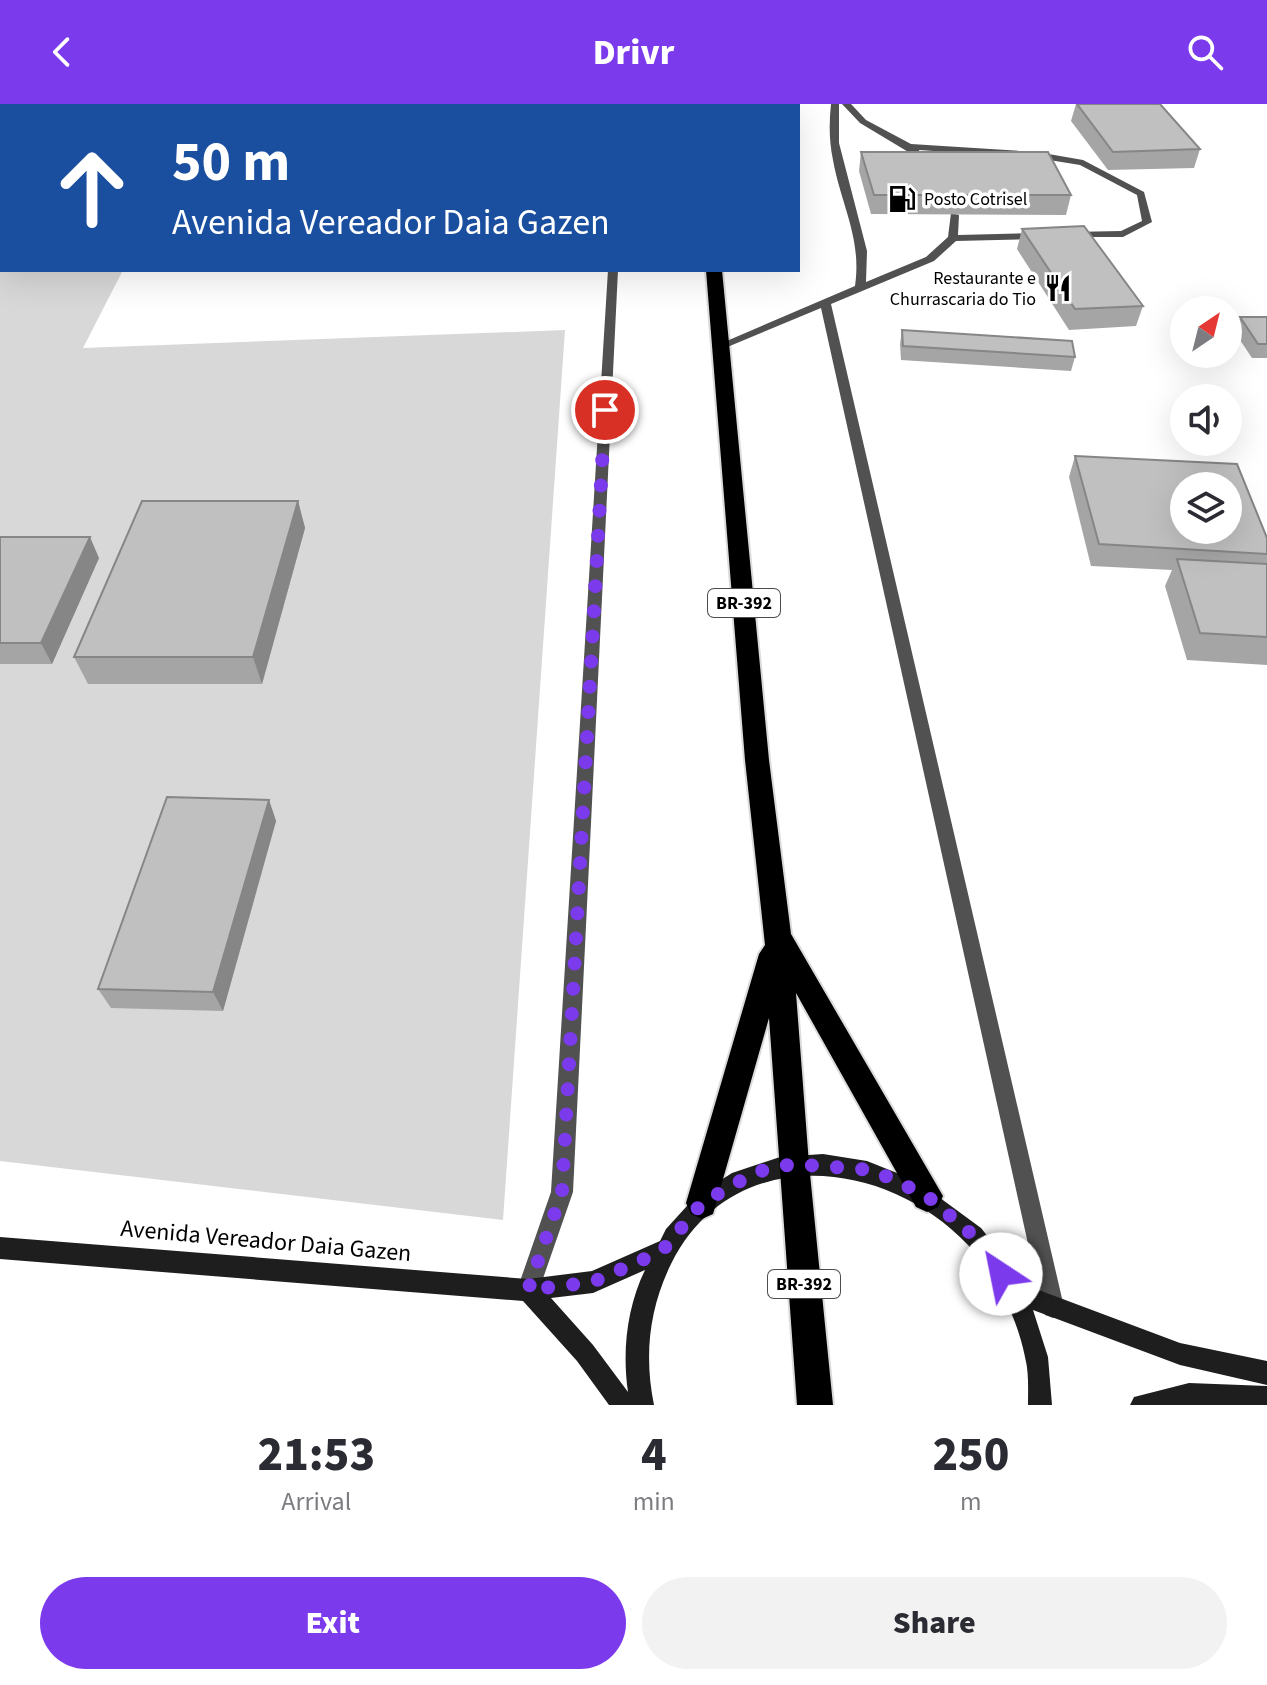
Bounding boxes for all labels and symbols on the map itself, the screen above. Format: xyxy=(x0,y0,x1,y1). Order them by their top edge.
fuel station icon: Posto Cotrisel xyxy=(887,184,917,214)
place label: Posto Cotrisel xyxy=(924,187,1027,212)
place label: Restaurante e Churrascaria do Tio xyxy=(890,266,1036,312)
restaurant icon: Restaurante e Churrascaria do Tio xyxy=(1043,273,1073,303)
north arrow xyxy=(1170,296,1242,368)
pin xyxy=(571,376,639,444)
road number: BR-392 xyxy=(708,589,780,617)
street label: Avenida Vereador Daia Gazen xyxy=(119,1211,413,1271)
position arrow xyxy=(959,1232,1043,1316)
road number: BR-392 xyxy=(768,1270,840,1298)

